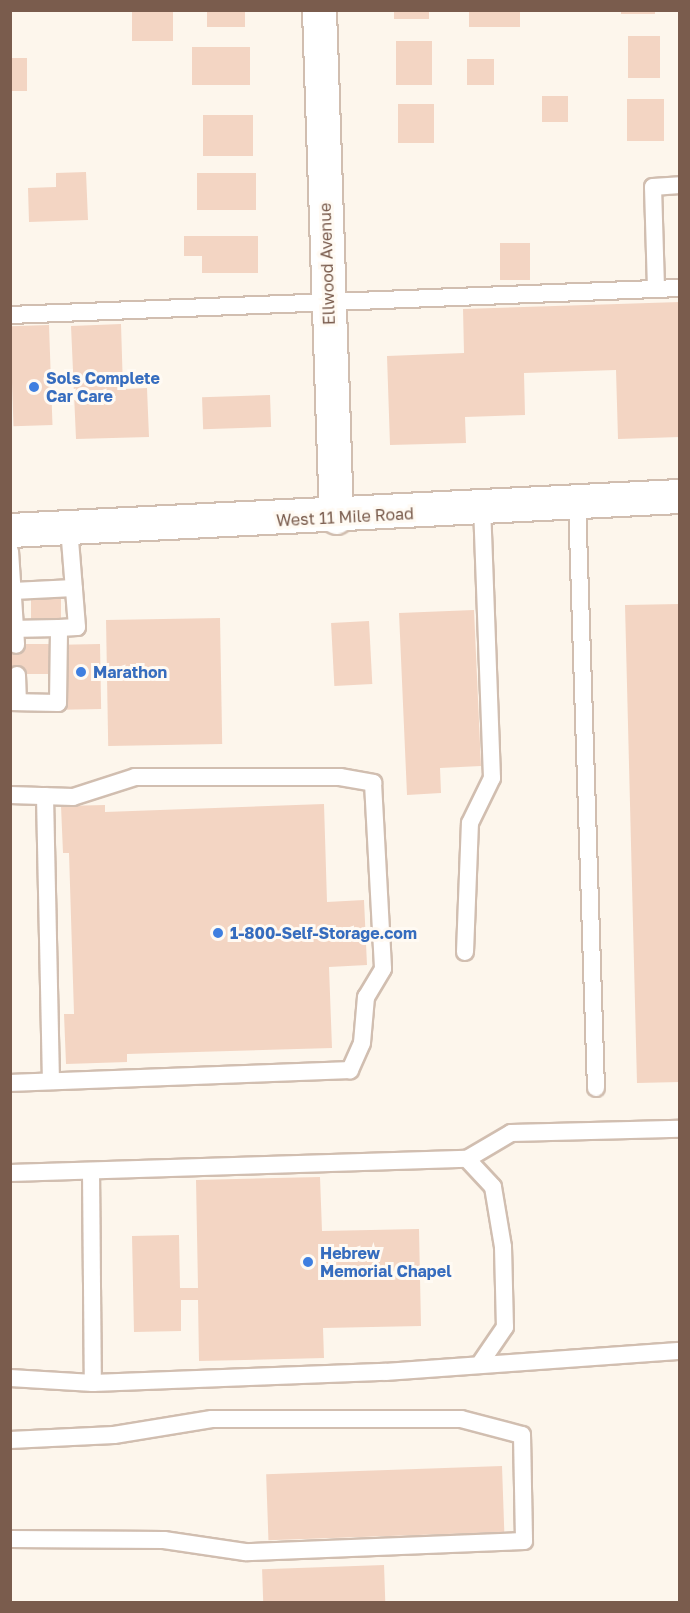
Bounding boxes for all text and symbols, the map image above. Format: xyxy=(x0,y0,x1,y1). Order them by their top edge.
street label: Ellwood Avenue xyxy=(315,203,339,325)
place label: Sols Complete Car Care xyxy=(46,368,160,406)
marker: Sols Complete Car Care xyxy=(27,380,41,394)
street label: West 11 Mile Road xyxy=(276,504,414,530)
place label: Marathon xyxy=(93,662,167,682)
marker: Marathon xyxy=(74,665,88,679)
place label: 1-800-Self-Storage.com xyxy=(230,923,417,943)
marker: 1-800-Self-Storage.com xyxy=(211,926,225,940)
place label: Hebrew Memorial Chapel xyxy=(320,1243,452,1281)
marker: Hebrew Memorial Chapel xyxy=(301,1255,315,1269)

